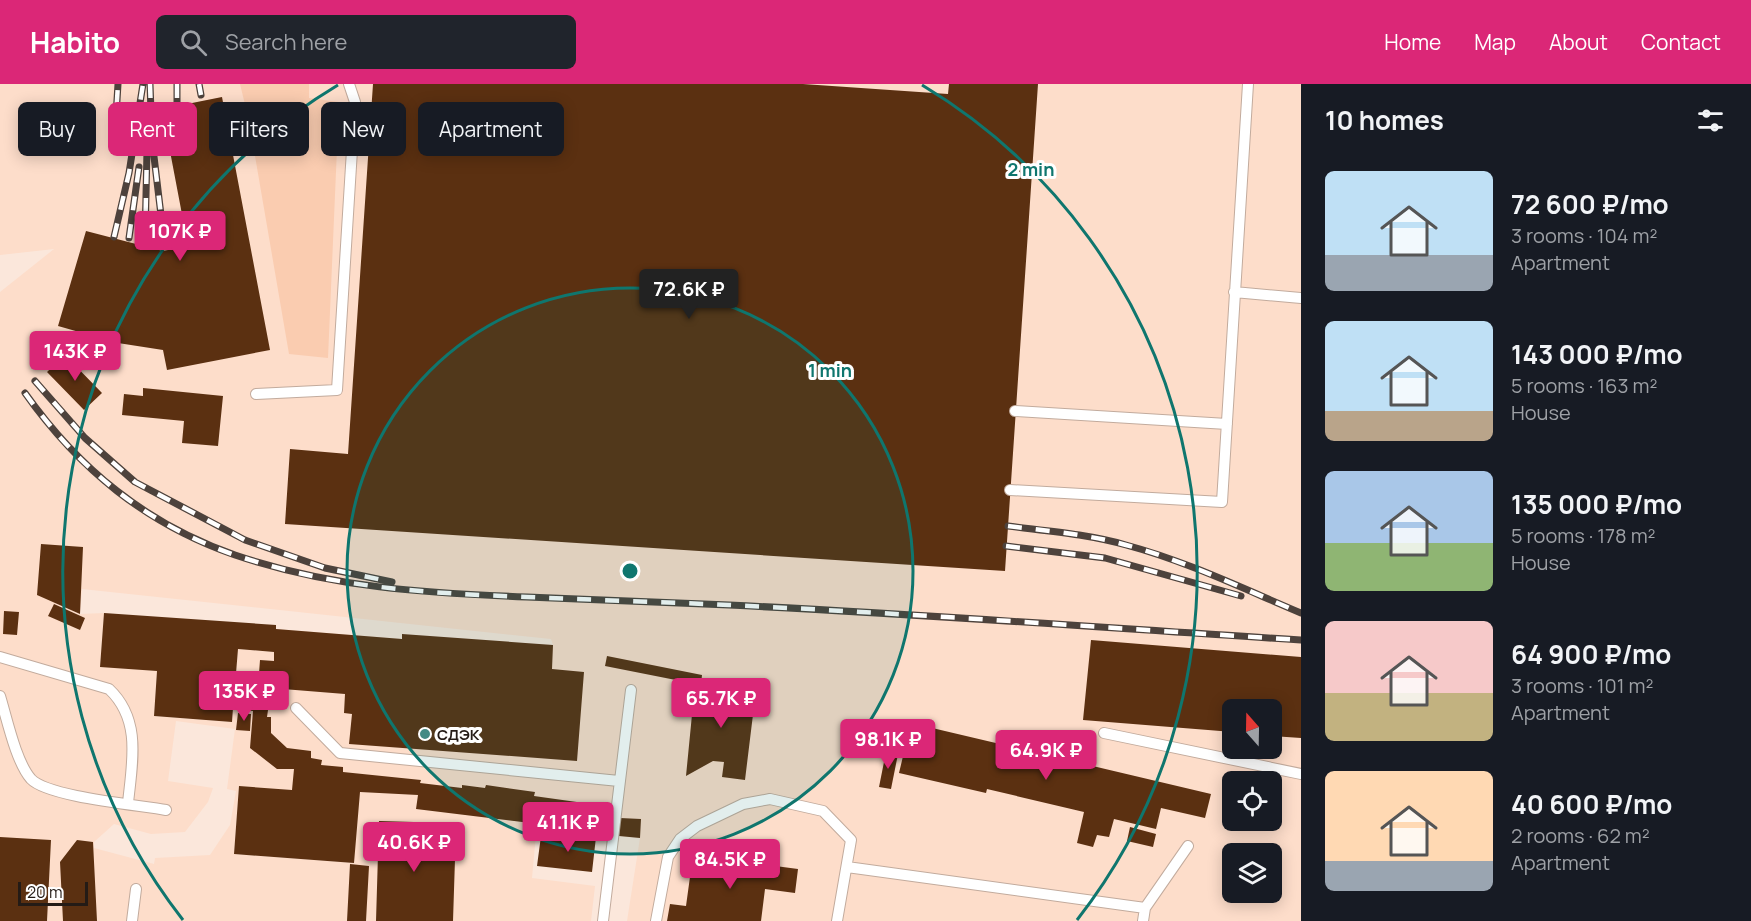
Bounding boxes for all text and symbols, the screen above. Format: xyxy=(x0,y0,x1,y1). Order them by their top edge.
search box xyxy=(156,15,576,69)
text: Habito xyxy=(30,23,120,61)
icon: search xyxy=(177,26,210,59)
text: Search here xyxy=(225,27,347,57)
text: Home xyxy=(1384,28,1441,56)
text: Map xyxy=(1474,28,1516,56)
text: About xyxy=(1549,28,1608,56)
text: Contact xyxy=(1641,28,1721,56)
chip: Buy xyxy=(18,102,96,156)
chip: Rent xyxy=(108,102,197,156)
chip: Filters xyxy=(209,102,309,156)
chip: New xyxy=(321,102,406,156)
chip: Apartment xyxy=(418,102,564,156)
text: 10 homes xyxy=(1325,102,1444,138)
icon: filters xyxy=(1694,104,1727,137)
text: 2 min xyxy=(1008,157,1054,181)
text: 72 600 ₽/mo xyxy=(1511,186,1669,222)
icon: home xyxy=(1373,195,1445,267)
pin: 107K ₽ xyxy=(131,211,229,262)
text: 107K ₽ xyxy=(149,217,211,244)
text: 3 rooms · 104 m² xyxy=(1511,222,1657,249)
text: Apartment xyxy=(1511,249,1610,276)
pin: 72.6K ₽ xyxy=(634,269,744,320)
text: 72.6K ₽ xyxy=(653,275,725,302)
pin: 143K ₽ xyxy=(26,331,124,382)
text: 143 000 ₽/mo xyxy=(1511,336,1683,372)
text: 143K ₽ xyxy=(44,337,106,364)
icon: home xyxy=(1373,345,1445,417)
text: 1 min xyxy=(808,358,852,382)
text: 5 rooms · 163 m² xyxy=(1511,372,1657,399)
text: House xyxy=(1511,399,1571,426)
text: 135 000 ₽/mo xyxy=(1511,486,1682,522)
icon: home xyxy=(1373,495,1445,567)
text: 5 rooms · 178 m² xyxy=(1511,522,1656,549)
text: House xyxy=(1511,549,1571,576)
centre of rings xyxy=(620,561,640,581)
text: 64 900 ₽/mo xyxy=(1511,636,1671,672)
icon: home xyxy=(1373,645,1445,717)
pin: 135K ₽ xyxy=(195,671,293,722)
text: 3 rooms · 101 m² xyxy=(1511,672,1653,699)
text: 135K ₽ xyxy=(213,677,275,704)
pin: 65.7K ₽ xyxy=(666,678,776,729)
text: 65.7K ₽ xyxy=(685,684,757,711)
north arrow xyxy=(1222,699,1282,759)
map controls xyxy=(1222,699,1282,903)
text: Apartment xyxy=(1511,699,1610,726)
pin: 98.1K ₽ xyxy=(833,719,943,770)
place label: СДЭК xyxy=(437,724,480,745)
text: 98.1K ₽ xyxy=(854,725,922,752)
marker: СДЭК xyxy=(418,727,432,741)
pin: 64.9K ₽ xyxy=(991,730,1101,781)
text: 64.9K ₽ xyxy=(1010,736,1082,763)
button: locate xyxy=(1222,771,1282,831)
text: 40 600 ₽/mo xyxy=(1511,786,1672,822)
icon: home xyxy=(1373,795,1445,867)
pin: 41.1K ₽ xyxy=(513,802,623,853)
text: 41.1K ₽ xyxy=(537,808,599,835)
pin: 40.6K ₽ xyxy=(359,822,469,873)
text: 2 rooms · 62 m² xyxy=(1511,822,1650,849)
text: 40.6K ₽ xyxy=(377,828,451,855)
pin: 84.5K ₽ xyxy=(675,839,785,890)
button: layers xyxy=(1222,843,1282,903)
text: 84.5K ₽ xyxy=(694,845,766,872)
text: Apartment xyxy=(1511,849,1610,876)
scale bar xyxy=(18,879,88,906)
text: 20 m xyxy=(27,881,63,903)

